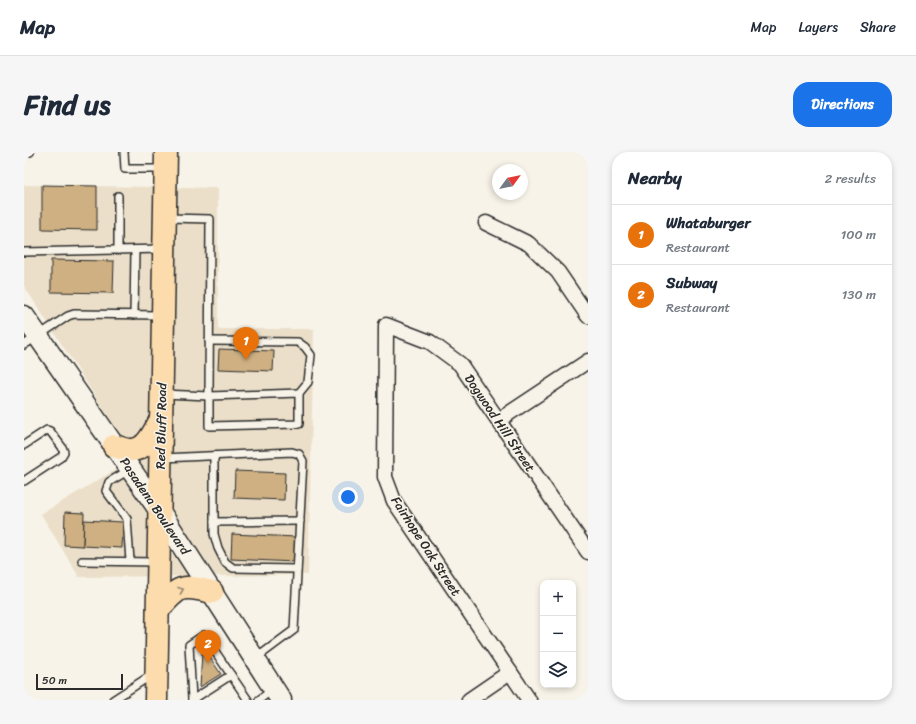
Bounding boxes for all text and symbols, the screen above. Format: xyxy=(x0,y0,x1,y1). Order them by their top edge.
text: Map xyxy=(20,11,55,44)
text: Map xyxy=(751,15,776,40)
text: Layers xyxy=(798,15,838,40)
text: Share xyxy=(860,15,896,40)
text: Find us xyxy=(24,80,111,129)
button: Directions xyxy=(793,82,892,127)
text: Nearby xyxy=(628,163,682,193)
north arrow xyxy=(492,164,528,200)
text: 2 results xyxy=(825,167,876,190)
text: Whataburger xyxy=(666,210,751,236)
text: 1 xyxy=(638,223,644,246)
text: 100 m xyxy=(841,223,876,246)
text: Restaurant xyxy=(666,236,730,259)
text: Subway xyxy=(666,270,717,296)
text: 2 xyxy=(637,283,645,306)
text: 130 m xyxy=(842,283,876,306)
text: Restaurant xyxy=(666,296,730,319)
pin: 1 xyxy=(233,327,259,360)
street label: Dogwood Hill Street xyxy=(458,369,542,477)
street label: Red Bluff Road xyxy=(149,382,173,469)
street label: Pasadena Boulevard xyxy=(114,452,197,561)
your location xyxy=(338,487,358,507)
street label: Fairhope Oak Street xyxy=(385,491,467,601)
map controls xyxy=(540,580,576,688)
button: + xyxy=(540,580,576,616)
one-way arrow xyxy=(178,586,185,595)
button: − xyxy=(540,616,576,652)
pin: 2 xyxy=(195,630,221,663)
button: layers xyxy=(540,652,576,688)
text: 50 m xyxy=(42,671,67,690)
scale bar xyxy=(36,672,123,691)

